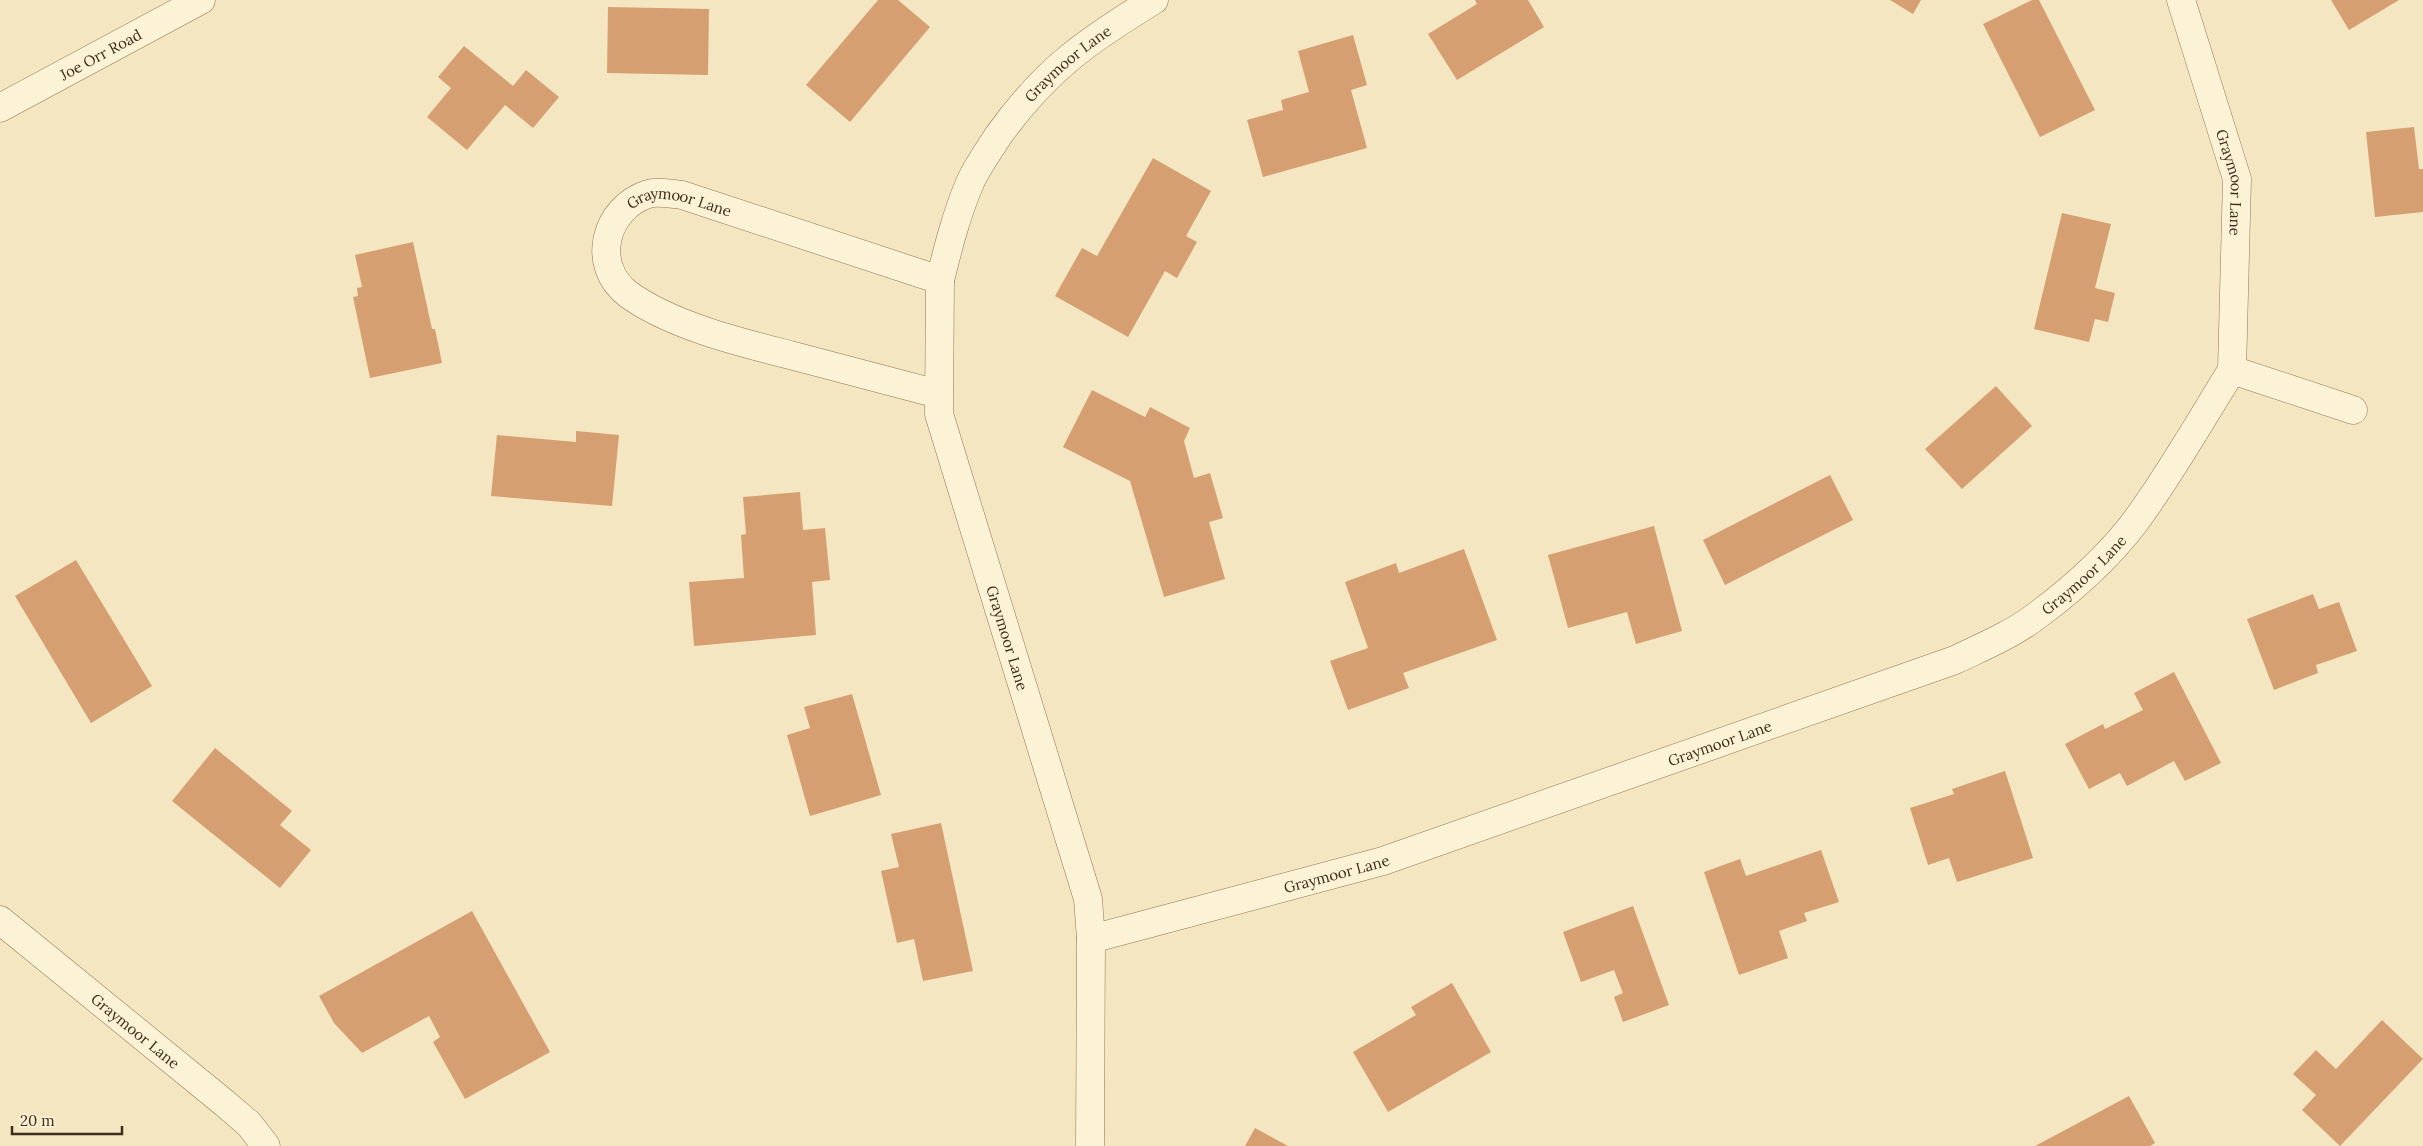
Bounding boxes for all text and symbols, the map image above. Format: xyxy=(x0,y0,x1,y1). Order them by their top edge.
street label: Graymoor Lane xyxy=(1020,21,1114,105)
street label: Joe Orr Road xyxy=(55,24,145,84)
street label: Graymoor Lane xyxy=(2212,127,2247,236)
street label: Graymoor Lane xyxy=(623,183,734,220)
street label: Graymoor Lane xyxy=(2037,531,2130,619)
street label: Graymoor Lane xyxy=(983,583,1033,692)
street label: Graymoor Lane xyxy=(1665,716,1774,770)
street label: Graymoor Lane xyxy=(1281,850,1392,897)
street label: Graymoor Lane xyxy=(87,989,184,1072)
scale bar xyxy=(12,1104,122,1136)
text: 20 m xyxy=(20,1111,55,1130)

